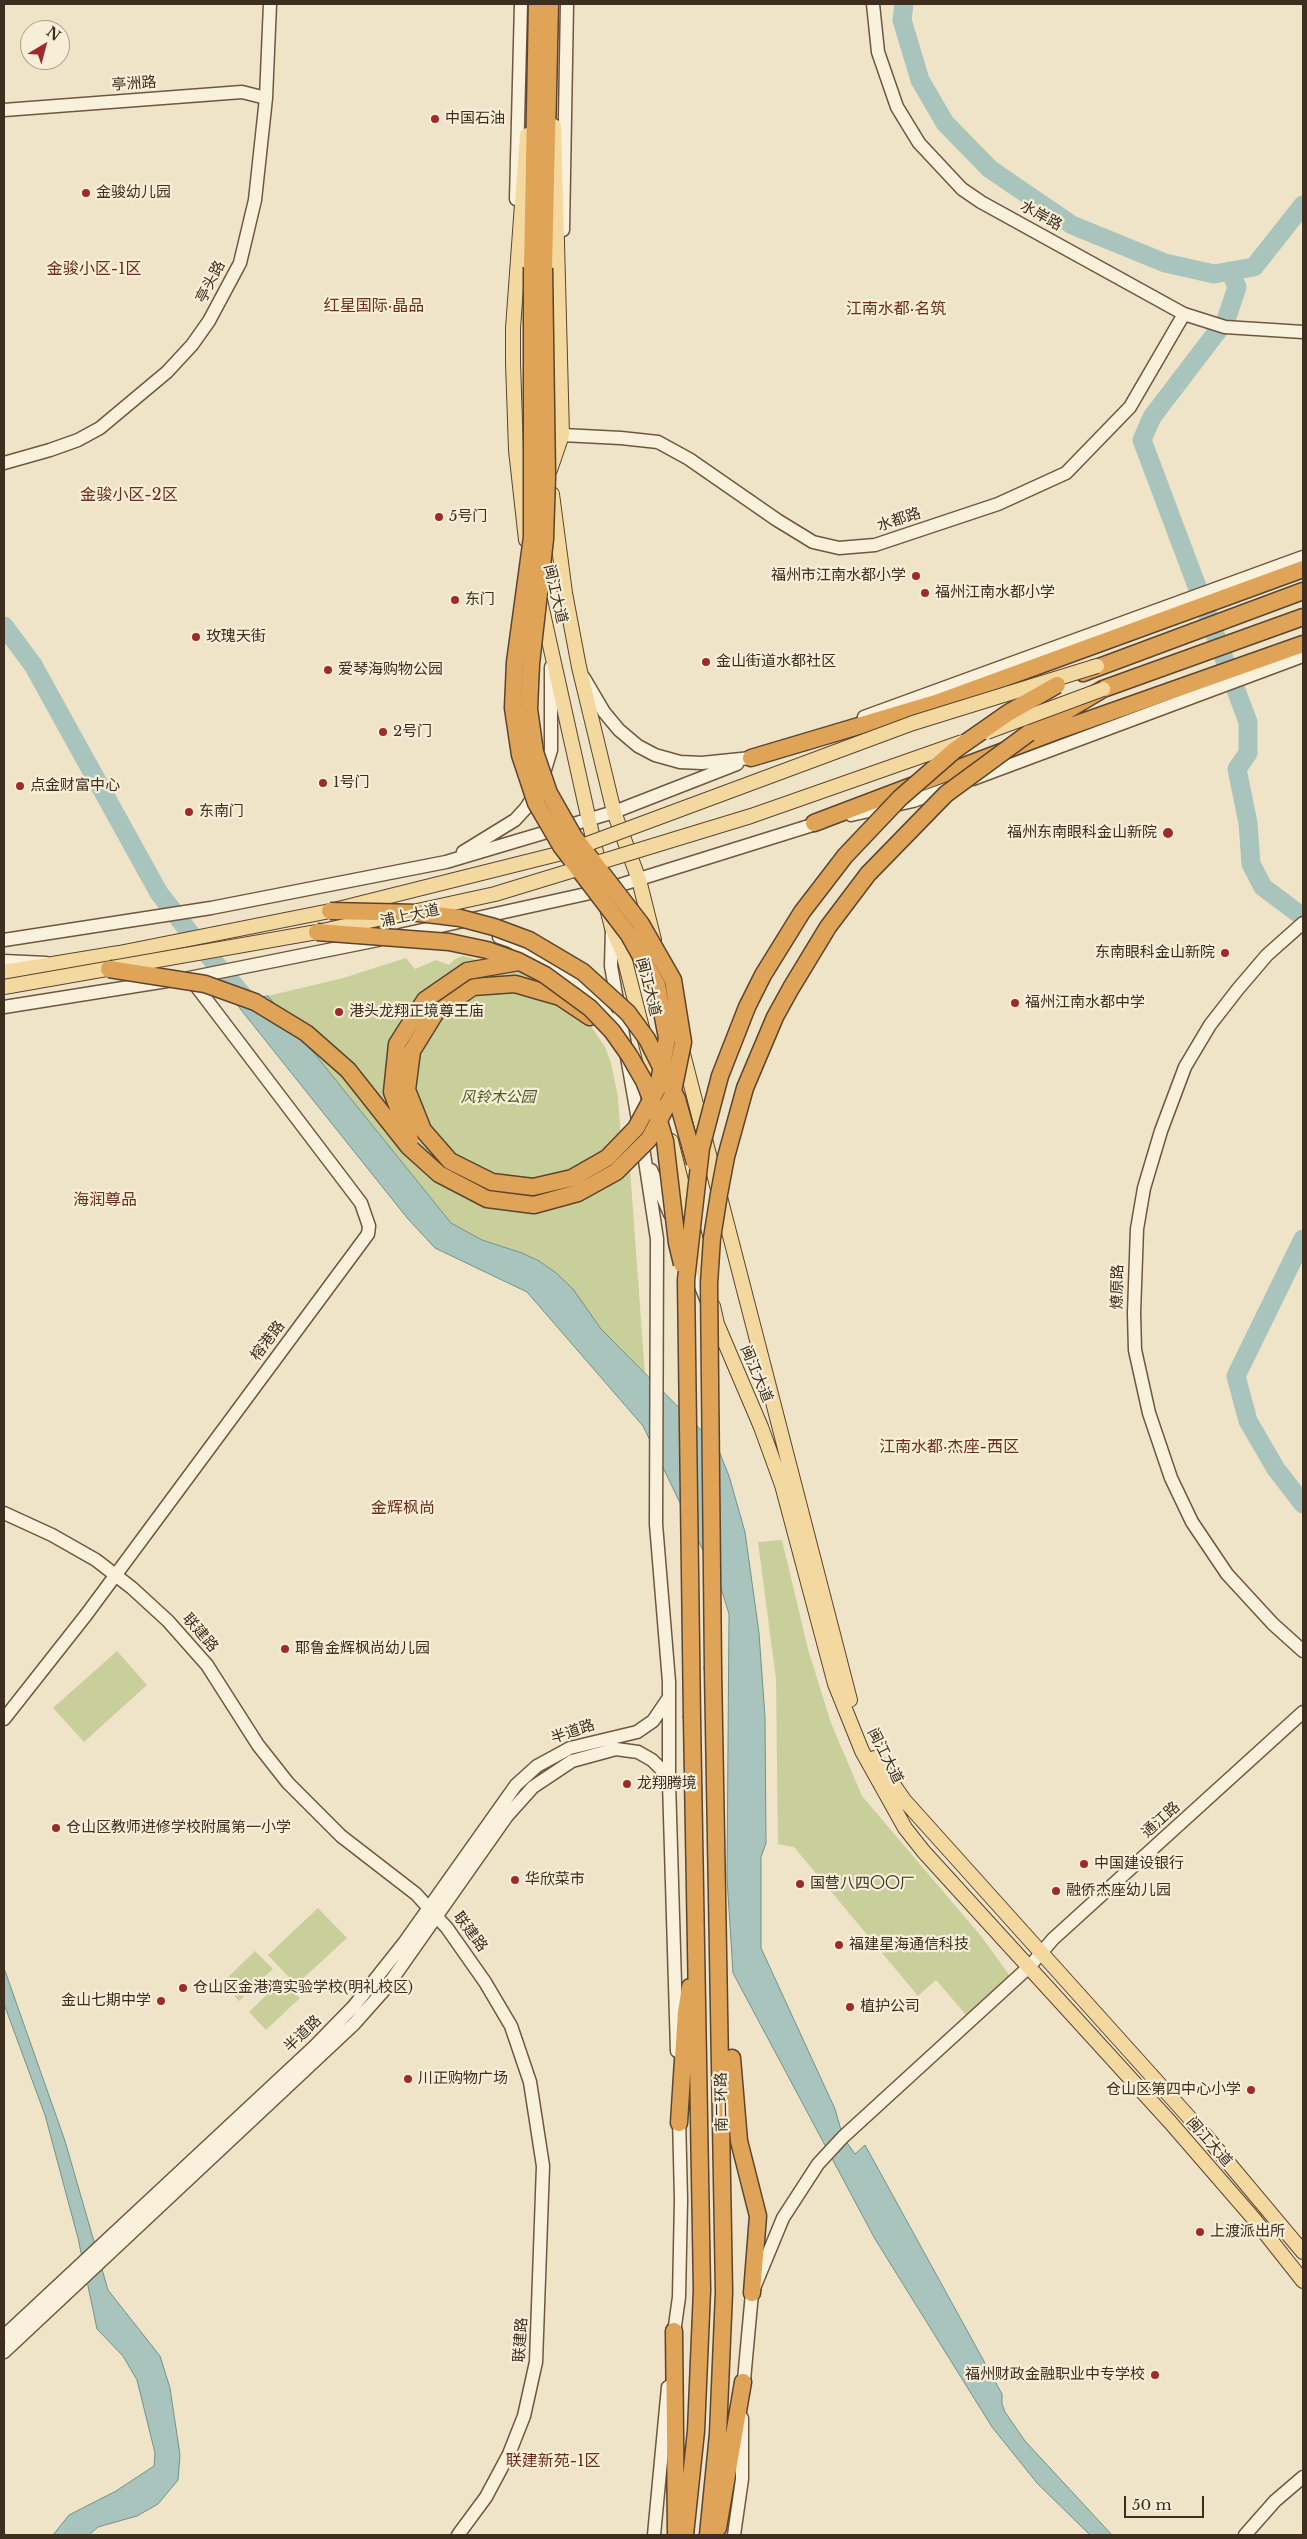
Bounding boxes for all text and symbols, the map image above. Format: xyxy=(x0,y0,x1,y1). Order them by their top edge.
north arrow xyxy=(20,20,70,70)
text: N xyxy=(43,23,64,45)
street label: 亭洲路 xyxy=(111,73,157,95)
place label: 中国石油 xyxy=(445,110,505,128)
marker: 中国石油 xyxy=(429,113,441,125)
place label: 金骏幼儿园 xyxy=(96,184,171,202)
marker: 金骏幼儿园 xyxy=(80,187,92,199)
street label: 水岸路 xyxy=(1017,197,1065,235)
street label: 亭头路 xyxy=(193,258,229,306)
district label: 金骏小区-1区 xyxy=(47,259,141,279)
district label: 红星国际·晶品 xyxy=(324,296,424,316)
district label: 江南水都·名筑 xyxy=(846,299,946,319)
district label: 金骏小区-2区 xyxy=(80,485,178,505)
street label: 水都路 xyxy=(875,504,923,536)
place label: 5号门 xyxy=(449,508,488,526)
marker: 5号门 xyxy=(433,511,445,523)
street label: 闽江大道 xyxy=(539,563,571,625)
place label: 福州市江南水都小学 xyxy=(771,567,906,585)
marker: 福州市江南水都小学 xyxy=(910,570,922,582)
place label: 福州江南水都小学 xyxy=(935,584,1055,602)
marker: 福州江南水都小学 xyxy=(919,587,931,599)
place label: 东门 xyxy=(465,591,495,609)
marker: 东门 xyxy=(449,594,461,606)
place label: 玫瑰天街 xyxy=(206,628,266,646)
marker: 玫瑰天街 xyxy=(190,631,202,643)
place label: 金山街道水都社区 xyxy=(716,653,836,671)
marker: 金山街道水都社区 xyxy=(700,656,712,668)
place label: 爱琴海购物公园 xyxy=(338,661,443,679)
marker: 爱琴海购物公园 xyxy=(322,664,334,676)
place label: 2号门 xyxy=(393,723,432,741)
marker: 2号门 xyxy=(377,726,389,738)
place label: 1号门 xyxy=(333,774,370,792)
place label: 点金财富中心 xyxy=(30,777,120,795)
marker: 1号门 xyxy=(317,777,329,789)
marker: 点金财富中心 xyxy=(14,780,26,792)
place label: 东南门 xyxy=(199,803,244,821)
marker: 东南门 xyxy=(183,806,195,818)
place label: 福州东南眼科金山新院 xyxy=(1007,824,1157,842)
marker: 福州东南眼科金山新院 xyxy=(1161,826,1175,840)
street label: 浦上大道 xyxy=(379,901,441,931)
place label: 东南眼科金山新院 xyxy=(1095,944,1215,962)
marker: 东南眼科金山新院 xyxy=(1219,947,1231,959)
street label: 闽江大道 xyxy=(632,956,664,1018)
place label: 福州江南水都中学 xyxy=(1025,994,1145,1012)
marker: 福州江南水都中学 xyxy=(1009,997,1021,1009)
place label: 港头龙翔正境尊王庙 xyxy=(349,1003,484,1021)
marker: 港头龙翔正境尊王庙 xyxy=(333,1006,345,1018)
park label: 风铃木公园 xyxy=(461,1089,535,1107)
district label: 海润尊品 xyxy=(73,1190,137,1210)
street label: 燎原路 xyxy=(1109,1264,1127,1310)
street label: 榕港路 xyxy=(247,1318,289,1364)
street label: 闽江大道 xyxy=(736,1343,776,1405)
district label: 江南水都·杰座-西区 xyxy=(879,1437,1019,1457)
district label: 金辉枫尚 xyxy=(371,1498,435,1518)
street label: 联建路 xyxy=(178,1610,222,1656)
place label: 耶鲁金辉枫尚幼儿园 xyxy=(295,1640,430,1658)
marker: 耶鲁金辉枫尚幼儿园 xyxy=(279,1643,291,1655)
street label: 半道路 xyxy=(549,1716,597,1748)
street label: 闽江大道 xyxy=(863,1725,907,1787)
place label: 龙翔腾境 xyxy=(637,1775,697,1793)
marker: 龙翔腾境 xyxy=(621,1778,633,1790)
street label: 通江路 xyxy=(1138,1798,1184,1842)
place label: 仓山区教师进修学校附属第一小学 xyxy=(66,1819,291,1837)
marker: 仓山区教师进修学校附属第一小学 xyxy=(50,1822,62,1834)
place label: 中国建设银行 xyxy=(1094,1855,1184,1873)
marker: 中国建设银行 xyxy=(1078,1858,1090,1870)
place label: 华欣菜市 xyxy=(525,1871,585,1889)
marker: 华欣菜市 xyxy=(509,1874,521,1886)
place label: 国营八四〇〇厂 xyxy=(810,1875,915,1893)
marker: 国营八四〇〇厂 xyxy=(794,1878,806,1890)
place label: 融侨杰座幼儿园 xyxy=(1066,1882,1171,1900)
marker: 融侨杰座幼儿园 xyxy=(1050,1885,1062,1897)
street label: 联建路 xyxy=(449,1909,491,1955)
place label: 福建星海通信科技 xyxy=(849,1936,969,1954)
marker: 福建星海通信科技 xyxy=(833,1939,845,1951)
place label: 仓山区金港湾实验学校(明礼校区) xyxy=(193,1979,413,1997)
marker: 仓山区金港湾实验学校(明礼校区) xyxy=(177,1982,189,1994)
place label: 金山七期中学 xyxy=(61,1992,151,2010)
marker: 金山七期中学 xyxy=(155,1995,167,2007)
place label: 植护公司 xyxy=(860,1998,920,2016)
marker: 植护公司 xyxy=(844,2001,856,2013)
street label: 半道路 xyxy=(281,2012,325,2056)
place label: 川正购物广场 xyxy=(418,2070,508,2088)
street label: 南二环路 xyxy=(712,2072,732,2132)
marker: 川正购物广场 xyxy=(402,2073,414,2085)
place label: 仓山区第四中心小学 xyxy=(1106,2081,1241,2099)
marker: 仓山区第四中心小学 xyxy=(1245,2084,1257,2096)
street label: 闽江大道 xyxy=(1183,2113,1235,2171)
place label: 上渡派出所 xyxy=(1210,2223,1285,2241)
marker: 上渡派出所 xyxy=(1194,2226,1206,2238)
street label: 联建路 xyxy=(510,2317,532,2363)
place label: 福州财政金融职业中专学校 xyxy=(965,2366,1145,2384)
marker: 福州财政金融职业中专学校 xyxy=(1149,2369,1161,2381)
district label: 联建新苑-1区 xyxy=(506,2451,600,2471)
scale bar xyxy=(1127,2486,1207,2518)
text: 50 m xyxy=(1132,2495,1172,2514)

